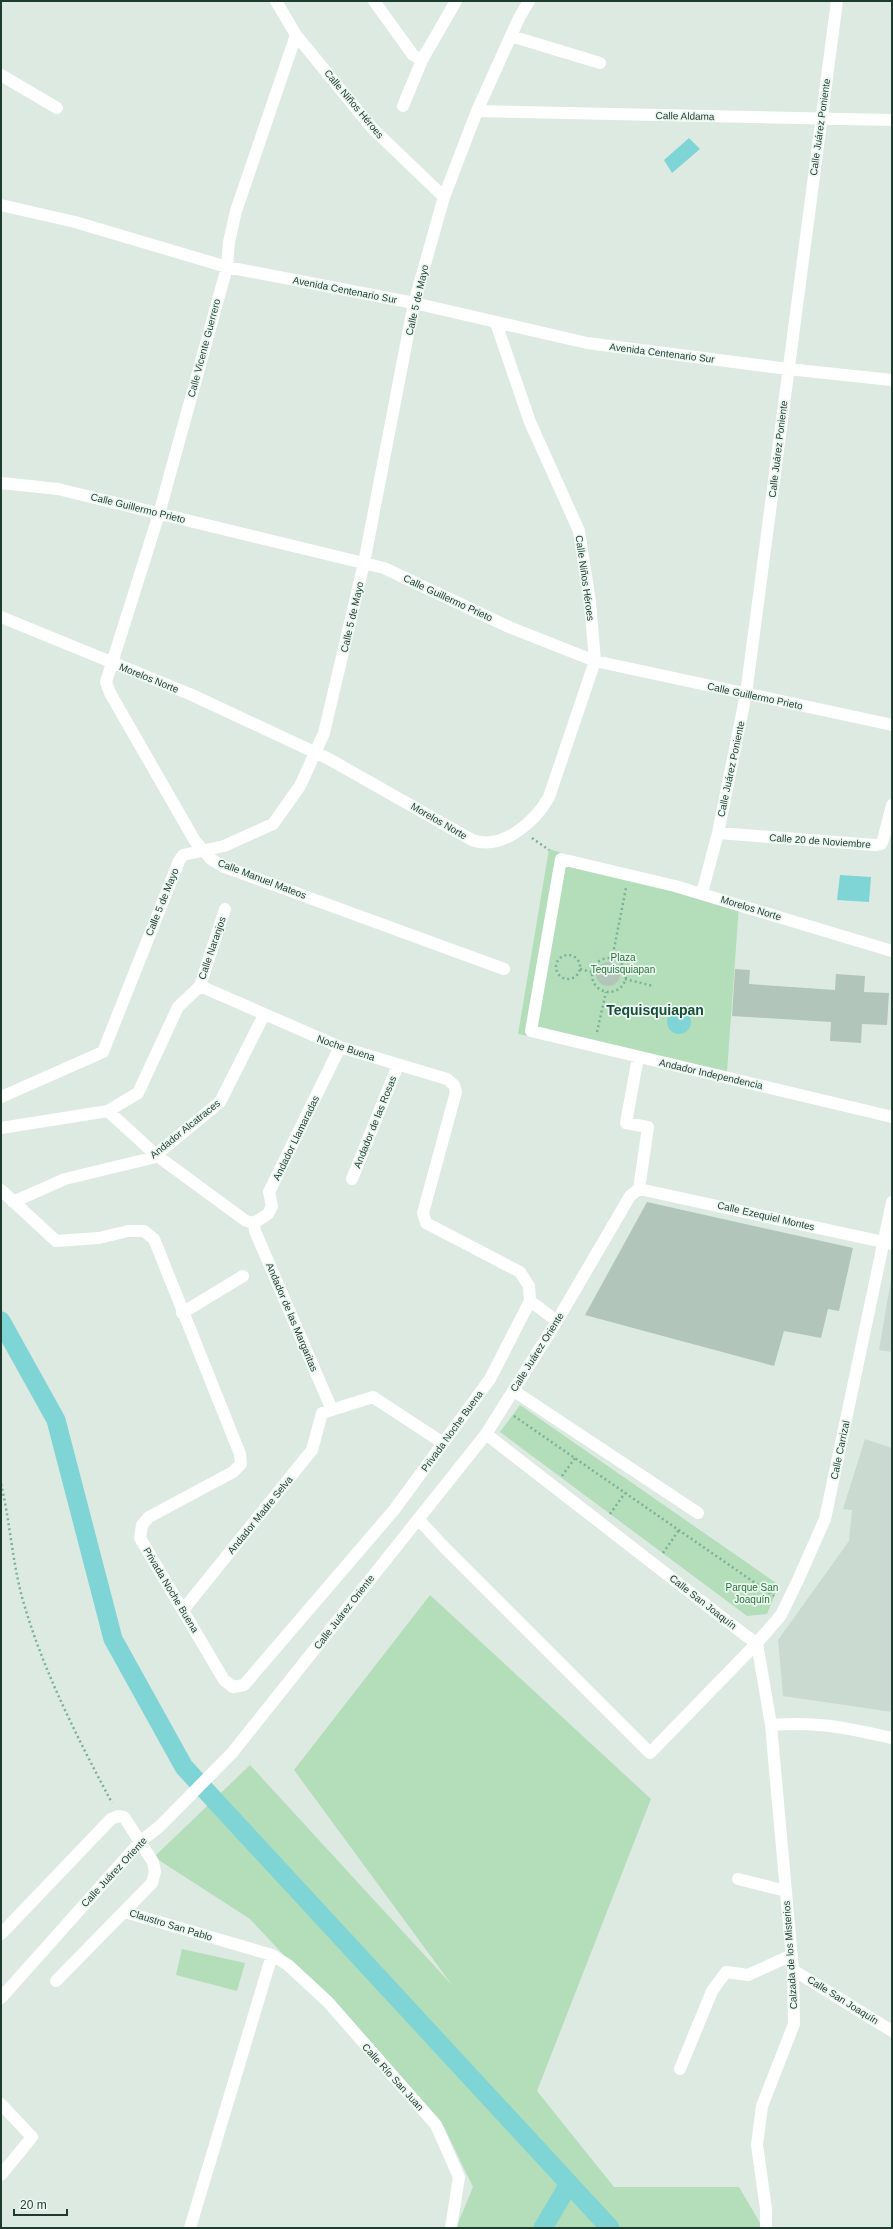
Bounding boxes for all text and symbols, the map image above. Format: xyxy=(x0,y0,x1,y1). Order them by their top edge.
street label: Calle Niños Héroes xyxy=(322,67,386,141)
street label: Calle Juárez Poniente xyxy=(808,77,832,176)
street label: Calle Aldama xyxy=(655,110,715,122)
street label: Calle 5 de Mayo xyxy=(404,263,431,336)
street label: Avenida Centenario Sur xyxy=(292,274,399,306)
street label: Calle Vicente Guerrero xyxy=(186,297,223,398)
street label: Avenida Centenario Sur xyxy=(609,341,716,365)
street label: Calle Juárez Poniente xyxy=(767,399,789,498)
street label: Calle Guillermo Prieto xyxy=(89,491,187,525)
street label: Calle Niños Héroes xyxy=(574,535,596,621)
street label: Calle Guillermo Prieto xyxy=(402,572,495,624)
street label: Calle 5 de Mayo xyxy=(339,580,366,653)
street label: Morelos Norte xyxy=(118,661,181,695)
street label: Calle Guillermo Prieto xyxy=(706,681,804,712)
street label: Calle Juárez Poniente xyxy=(715,720,747,818)
street label: Morelos Norte xyxy=(409,801,469,842)
street label: Calle 20 de Noviembre xyxy=(769,832,872,850)
street label: Calle Manuel Mateos xyxy=(216,857,308,901)
street label: Calle 5 de Mayo xyxy=(143,866,181,938)
street label: Morelos Norte xyxy=(719,894,783,923)
street label: Calle Naranjos xyxy=(196,915,228,981)
park label: Plaza Tequisquiapan xyxy=(591,952,655,975)
district label: Tequisquiapan xyxy=(606,1002,704,1018)
street label: Noche Buena xyxy=(316,1033,377,1063)
street label: Andador Independencia xyxy=(658,1057,764,1091)
street label: Andador de las Rosas xyxy=(351,1074,399,1170)
street label: Andador Llamaradas xyxy=(271,1094,321,1182)
street label: Andador Alcatraces xyxy=(148,1097,222,1161)
street label: Calle Ezequiel Montes xyxy=(716,1199,816,1233)
street label: Andador de las Margaritas xyxy=(264,1261,320,1373)
street label: Calle Juárez Oriente xyxy=(508,1310,566,1394)
street label: Privada Noche Buena xyxy=(419,1388,485,1474)
street label: Calle Carrizal xyxy=(828,1420,852,1480)
street label: Andador Madre Selva xyxy=(225,1474,295,1556)
street label: Privada Noche Buena xyxy=(141,1545,201,1635)
street label: Calle Juárez Oriente xyxy=(312,1572,377,1651)
street label: Calle San Joaquín xyxy=(667,1573,739,1631)
park label: Parque San Joaquín xyxy=(726,1582,778,1605)
street label: Calle Juárez Oriente xyxy=(79,1835,149,1909)
street label: Calzada de los Misterios xyxy=(781,1900,799,2010)
street label: Claustro San Pablo xyxy=(128,1907,214,1943)
street label: Calle San Joaquín xyxy=(805,1974,881,2026)
street label: Calle Río San Juan xyxy=(360,2041,426,2113)
scale bar xyxy=(14,2191,67,2217)
text: 20 m xyxy=(20,2198,47,2212)

